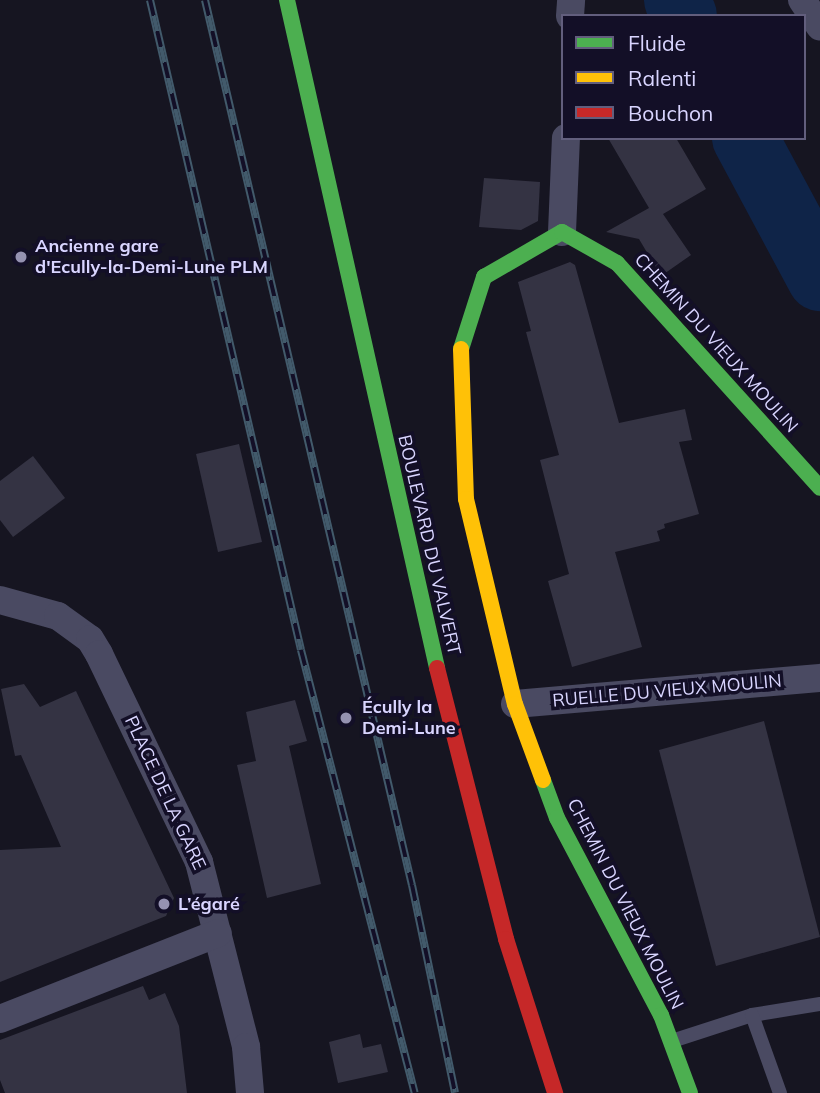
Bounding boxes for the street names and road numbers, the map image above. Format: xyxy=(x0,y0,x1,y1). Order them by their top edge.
street label: CHEMIN DU VIEUX MOULIN xyxy=(630,249,802,437)
street label: BOULEVARD DU VALVERT xyxy=(393,433,465,657)
street label: RUELLE DU VIEUX MOULIN xyxy=(552,670,782,712)
street label: PLACE DE LA GARE xyxy=(120,713,210,873)
street label: CHEMIN DU VIEUX MOULIN xyxy=(562,795,688,1013)

